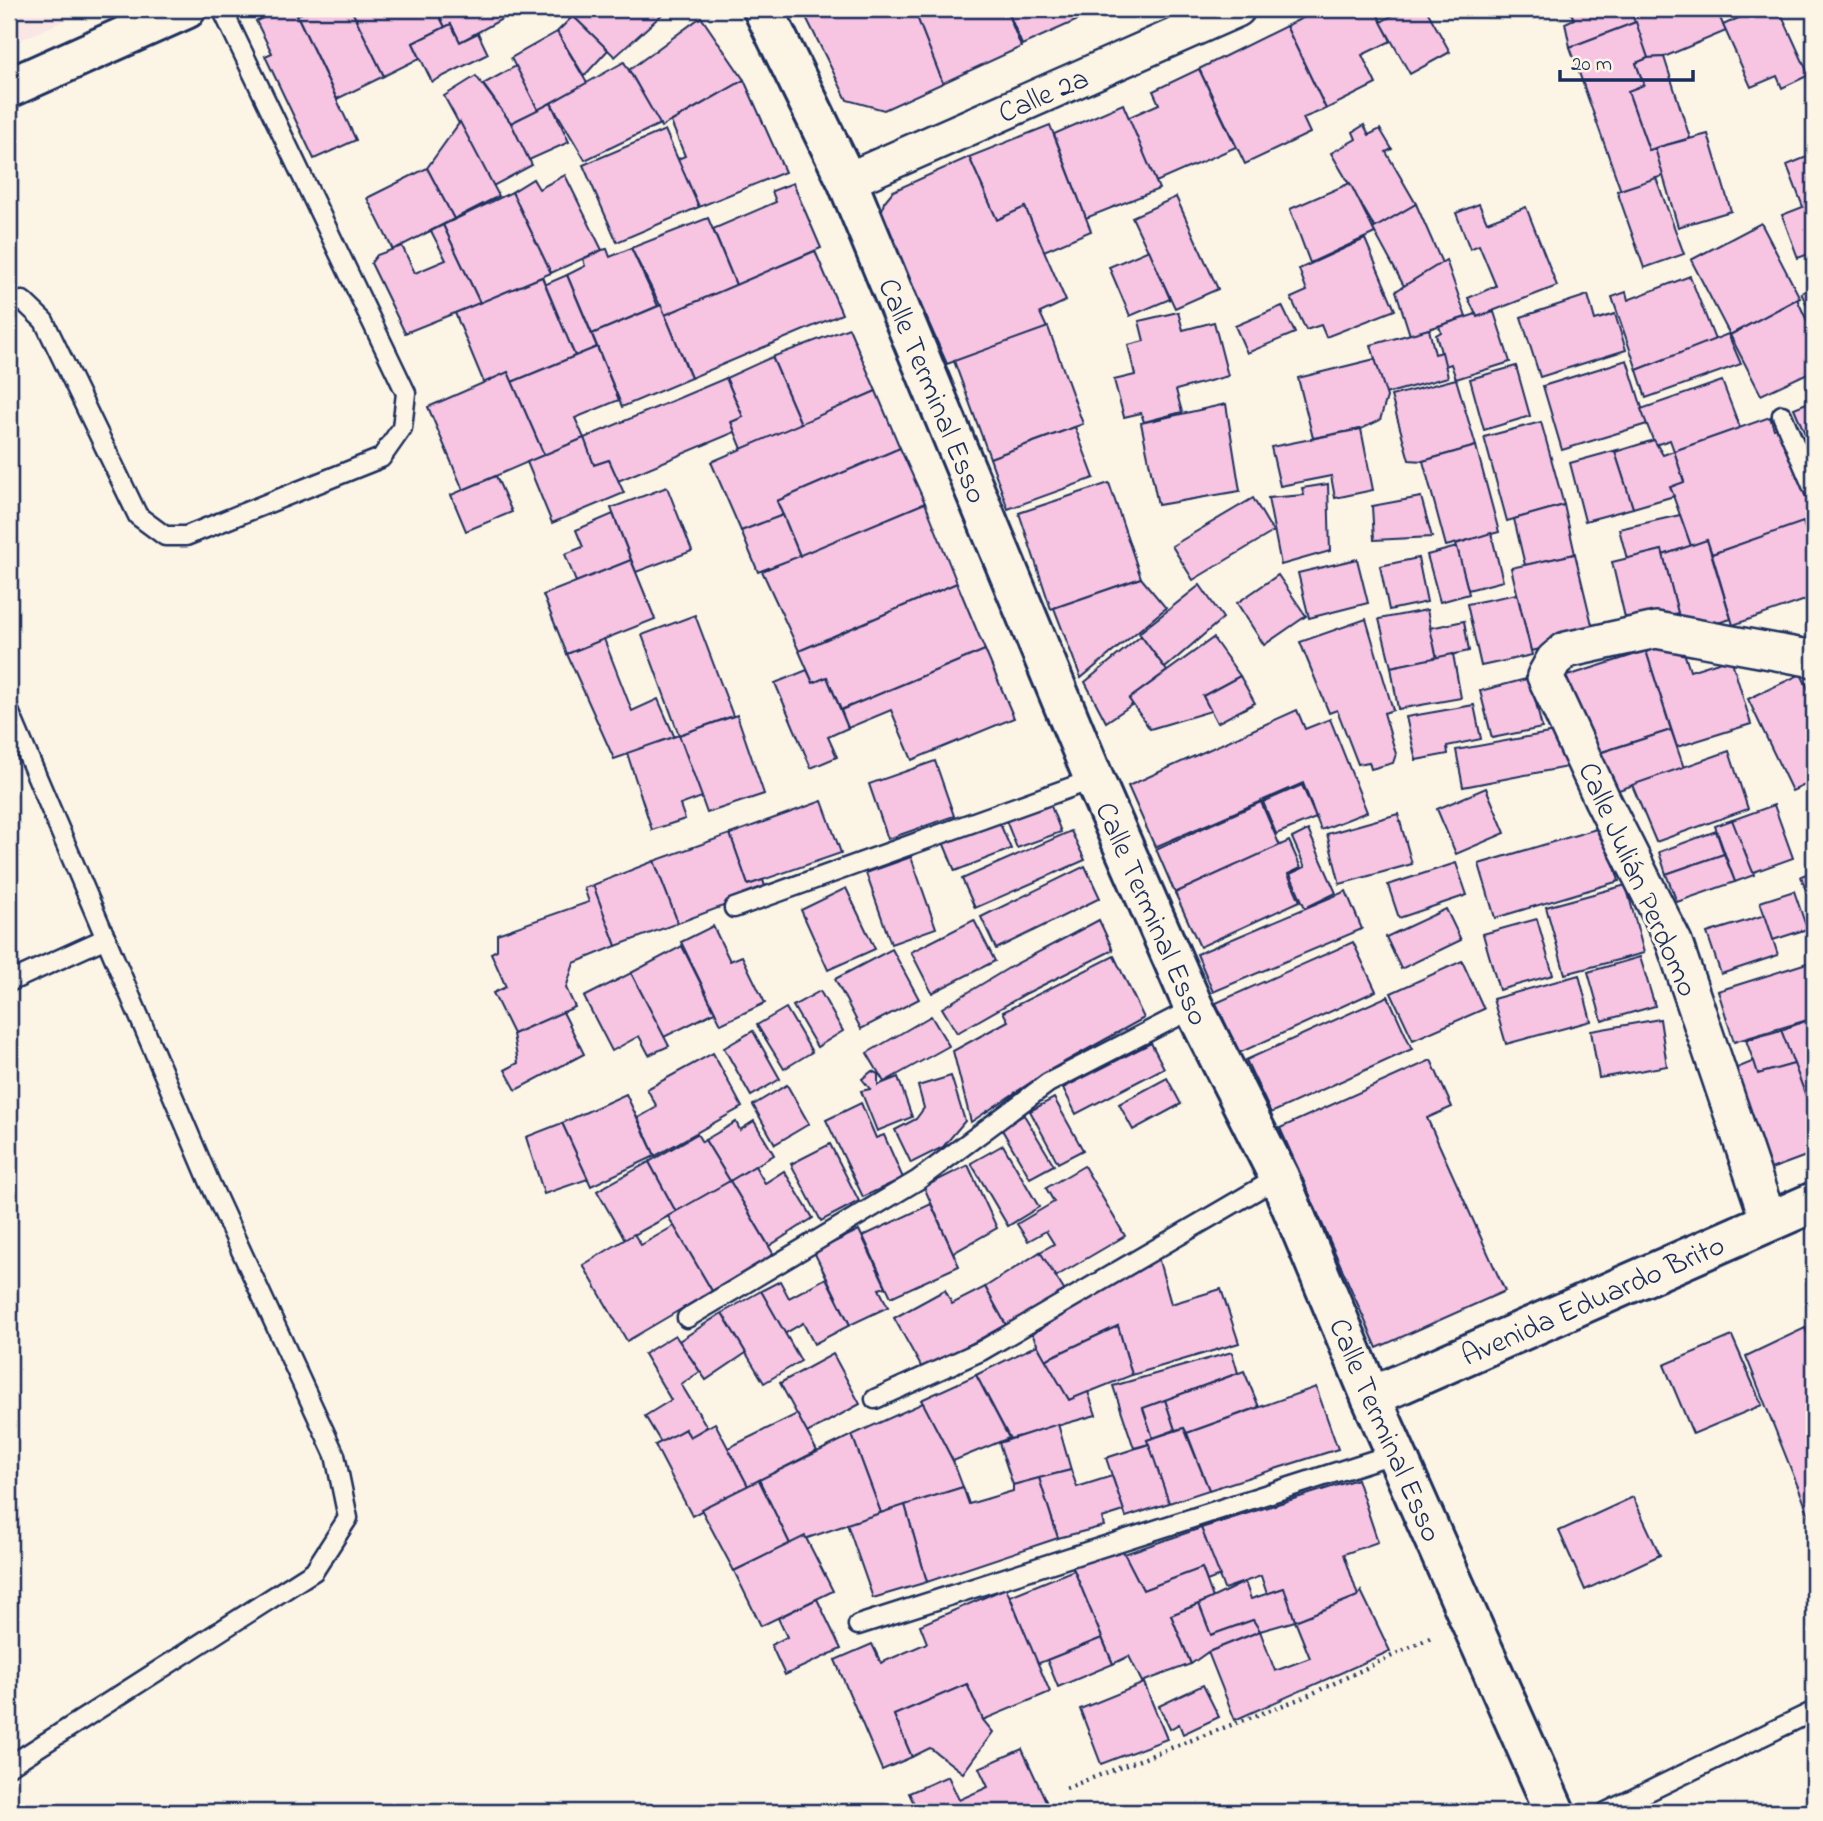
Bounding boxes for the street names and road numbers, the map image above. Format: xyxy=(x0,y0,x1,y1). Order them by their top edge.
street label: Calle 2a xyxy=(992,58,1096,137)
street label: Calle Terminal Esso xyxy=(865,272,997,511)
street label: Calle Julián Perdomo xyxy=(1565,756,1708,1005)
street label: Calle Terminal Esso xyxy=(1082,796,1219,1034)
street label: Avenida Eduardo Brito xyxy=(1455,1225,1732,1379)
street label: Calle Terminal Esso xyxy=(1315,1312,1452,1550)

